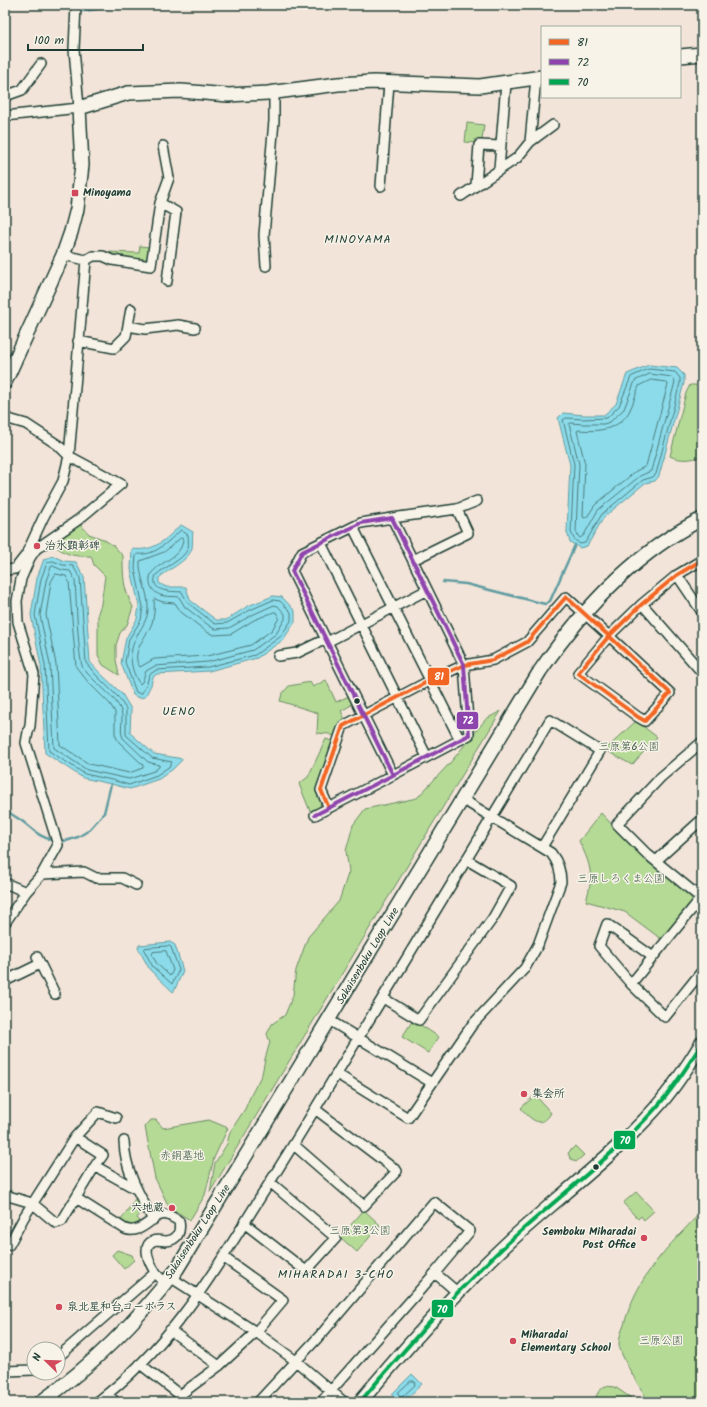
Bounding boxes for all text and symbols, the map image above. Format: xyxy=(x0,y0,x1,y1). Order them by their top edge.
scale bar xyxy=(28,26,143,52)
legend xyxy=(541,26,681,98)
text: 100 m xyxy=(34,31,65,50)
text: 81 xyxy=(577,33,588,52)
text: 72 xyxy=(577,53,590,72)
text: 70 xyxy=(577,73,589,92)
place label: Minoyama xyxy=(83,184,132,202)
marker: Minoyama xyxy=(70,188,80,198)
district label: MINOYAMA xyxy=(324,230,392,249)
place label: 治水顕彰碑 xyxy=(45,537,100,555)
marker: 治水顕彰碑 xyxy=(32,541,42,551)
line badge: 81 xyxy=(427,667,450,686)
text: 81 xyxy=(434,668,445,686)
unlabelled marker xyxy=(352,696,362,706)
district label: UENO xyxy=(162,702,196,721)
line badge: 72 xyxy=(456,711,479,730)
text: 72 xyxy=(462,712,474,730)
park label: 三原第6公園 xyxy=(598,738,660,756)
park label: 三原しろくま公園 xyxy=(577,870,665,888)
street label: Sakaisenboku Loop Line xyxy=(332,904,404,1008)
place label: 集会所 xyxy=(532,1085,565,1103)
marker: 集会所 xyxy=(519,1089,529,1099)
line badge: 70 xyxy=(613,1130,636,1150)
text: 70 xyxy=(620,1132,631,1150)
park label: 赤銅墓地 xyxy=(160,1147,204,1165)
unlabelled marker xyxy=(591,1162,601,1172)
street label: Sakaisenboku Loop Line xyxy=(160,1181,236,1283)
place label: 六地蔵 xyxy=(131,1199,164,1217)
marker: 六地蔵 xyxy=(167,1203,177,1213)
park label: 三原第3公園 xyxy=(329,1222,391,1240)
place label: Semboku Miharadai Post Office xyxy=(542,1223,637,1254)
marker: Semboku Miharadai Post Office xyxy=(639,1233,649,1243)
district label: MIHARADAI 3-CHO xyxy=(278,1265,394,1284)
place label: 泉北星和台コーポラス xyxy=(67,1298,177,1316)
line badge: 70 xyxy=(431,1299,454,1318)
text: 70 xyxy=(437,1301,448,1319)
marker: 泉北星和台コーポラス xyxy=(54,1302,64,1312)
place label: Miharadai Elementary School xyxy=(521,1326,611,1357)
park label: 三原公園 xyxy=(639,1332,683,1350)
marker: Miharadai Elementary School xyxy=(508,1336,518,1346)
north arrow xyxy=(26,1341,66,1381)
text: N xyxy=(28,1351,47,1364)

